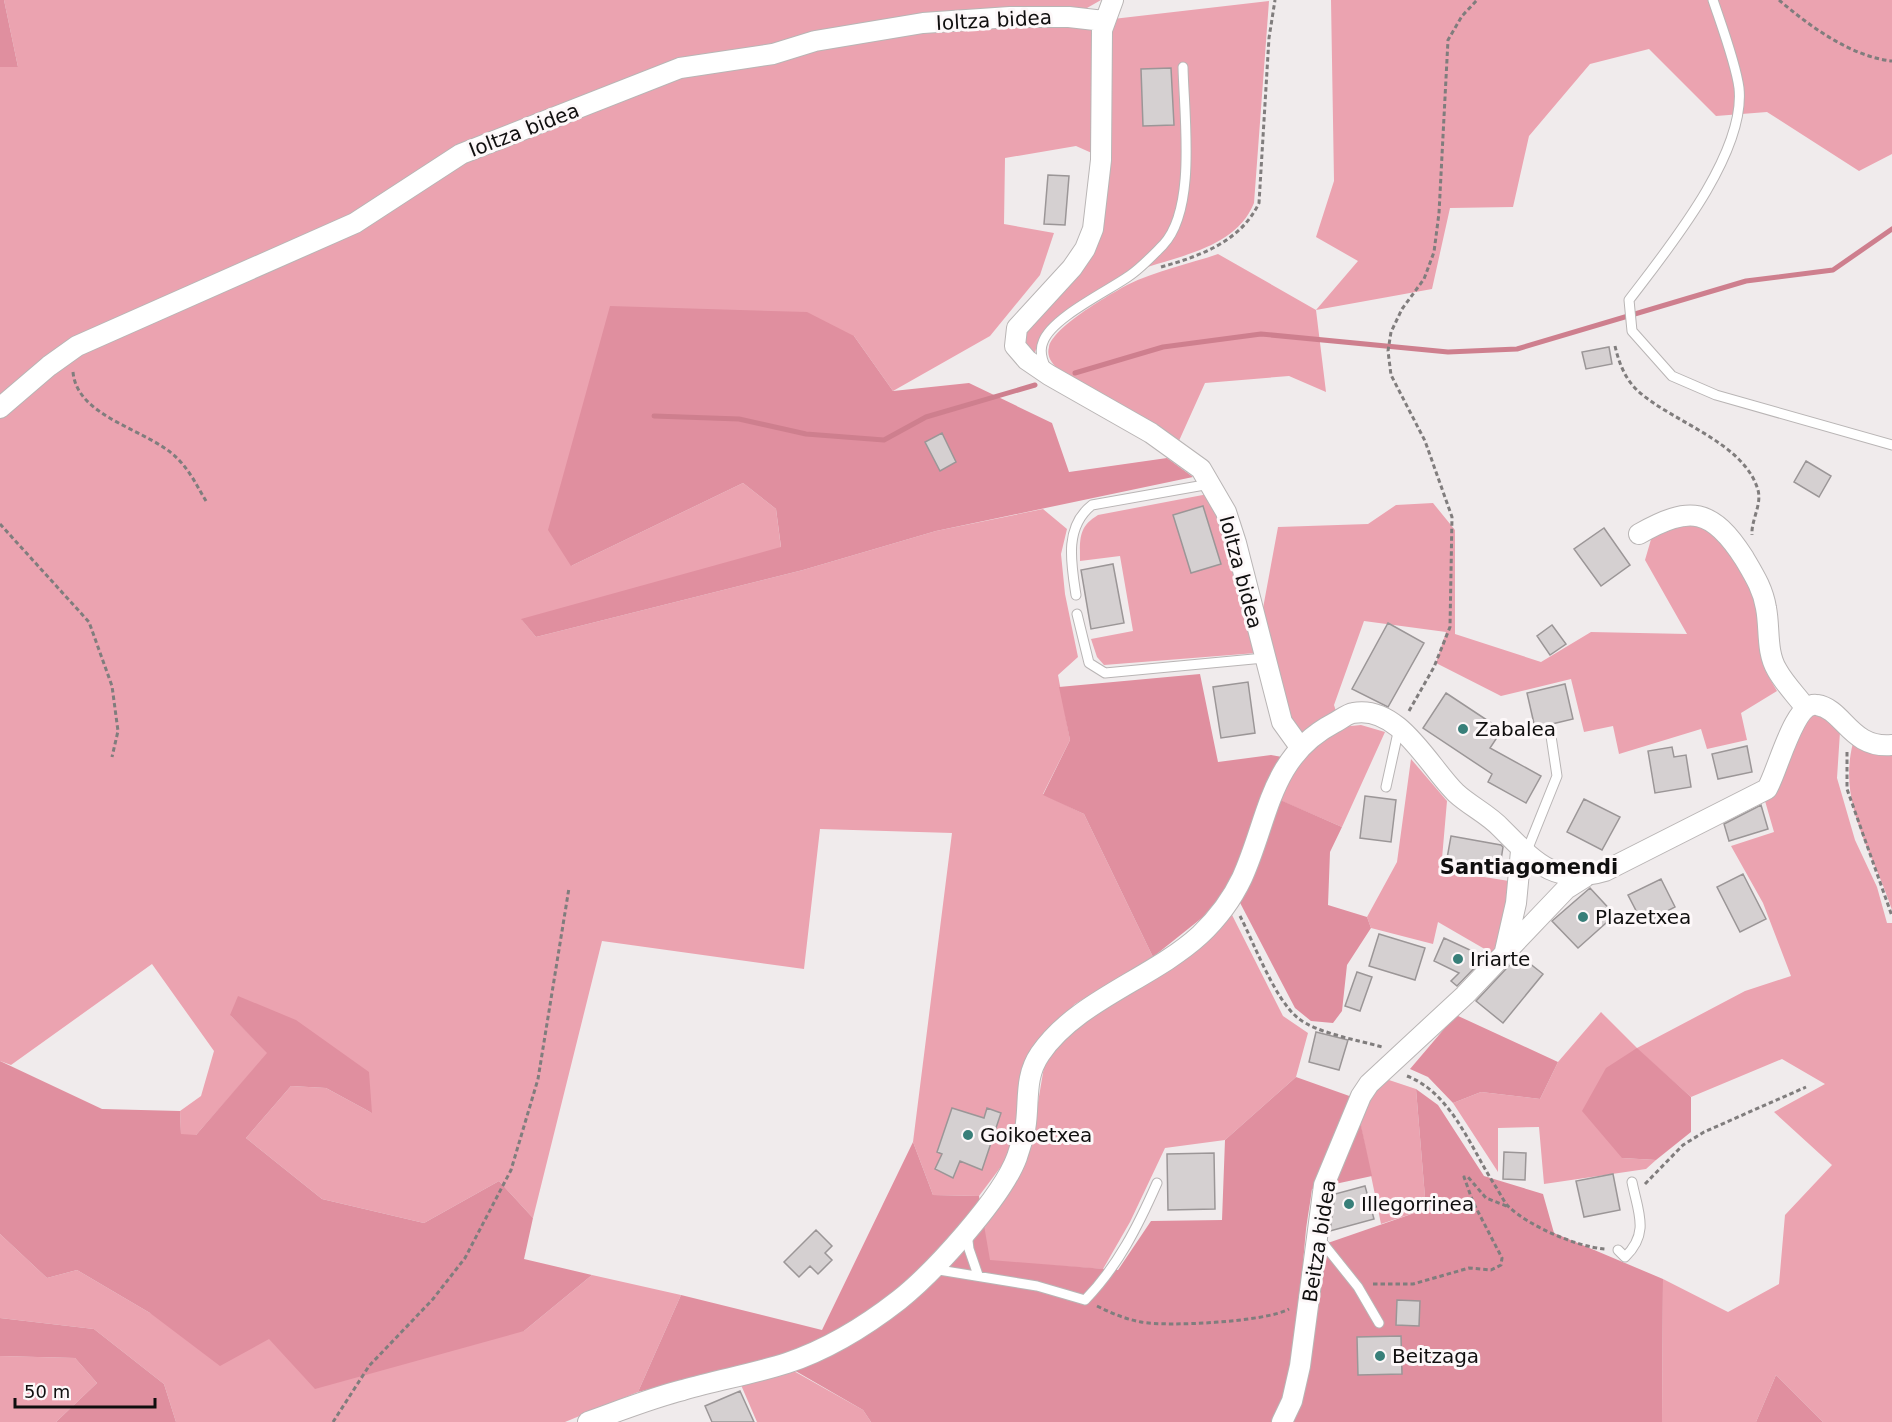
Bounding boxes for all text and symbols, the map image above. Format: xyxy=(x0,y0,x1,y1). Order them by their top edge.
street label: Ioltza bidea xyxy=(935,5,1053,35)
street label: Ioltza bidea xyxy=(465,98,583,162)
street label: Ioltza bidea xyxy=(1214,513,1268,631)
place label: Zabalea xyxy=(1475,717,1556,741)
marker: Zabalea xyxy=(1456,722,1470,736)
district label: Santiagomendi xyxy=(1440,855,1618,879)
place label: Plazetxea xyxy=(1595,905,1691,929)
marker: Plazetxea xyxy=(1576,910,1590,924)
place label: Iriarte xyxy=(1470,947,1530,971)
marker: Iriarte xyxy=(1451,952,1465,966)
place label: Goikoetxea xyxy=(980,1123,1092,1147)
marker: Goikoetxea xyxy=(961,1128,975,1142)
street label: Beitza bidea xyxy=(1297,1178,1341,1304)
place label: Illegorrinea xyxy=(1361,1192,1474,1216)
marker: Illegorrinea xyxy=(1342,1197,1356,1211)
place label: Beitzaga xyxy=(1392,1344,1479,1368)
marker: Beitzaga xyxy=(1373,1349,1387,1363)
scale bar xyxy=(15,1371,154,1409)
text: 50 m xyxy=(24,1381,70,1402)

